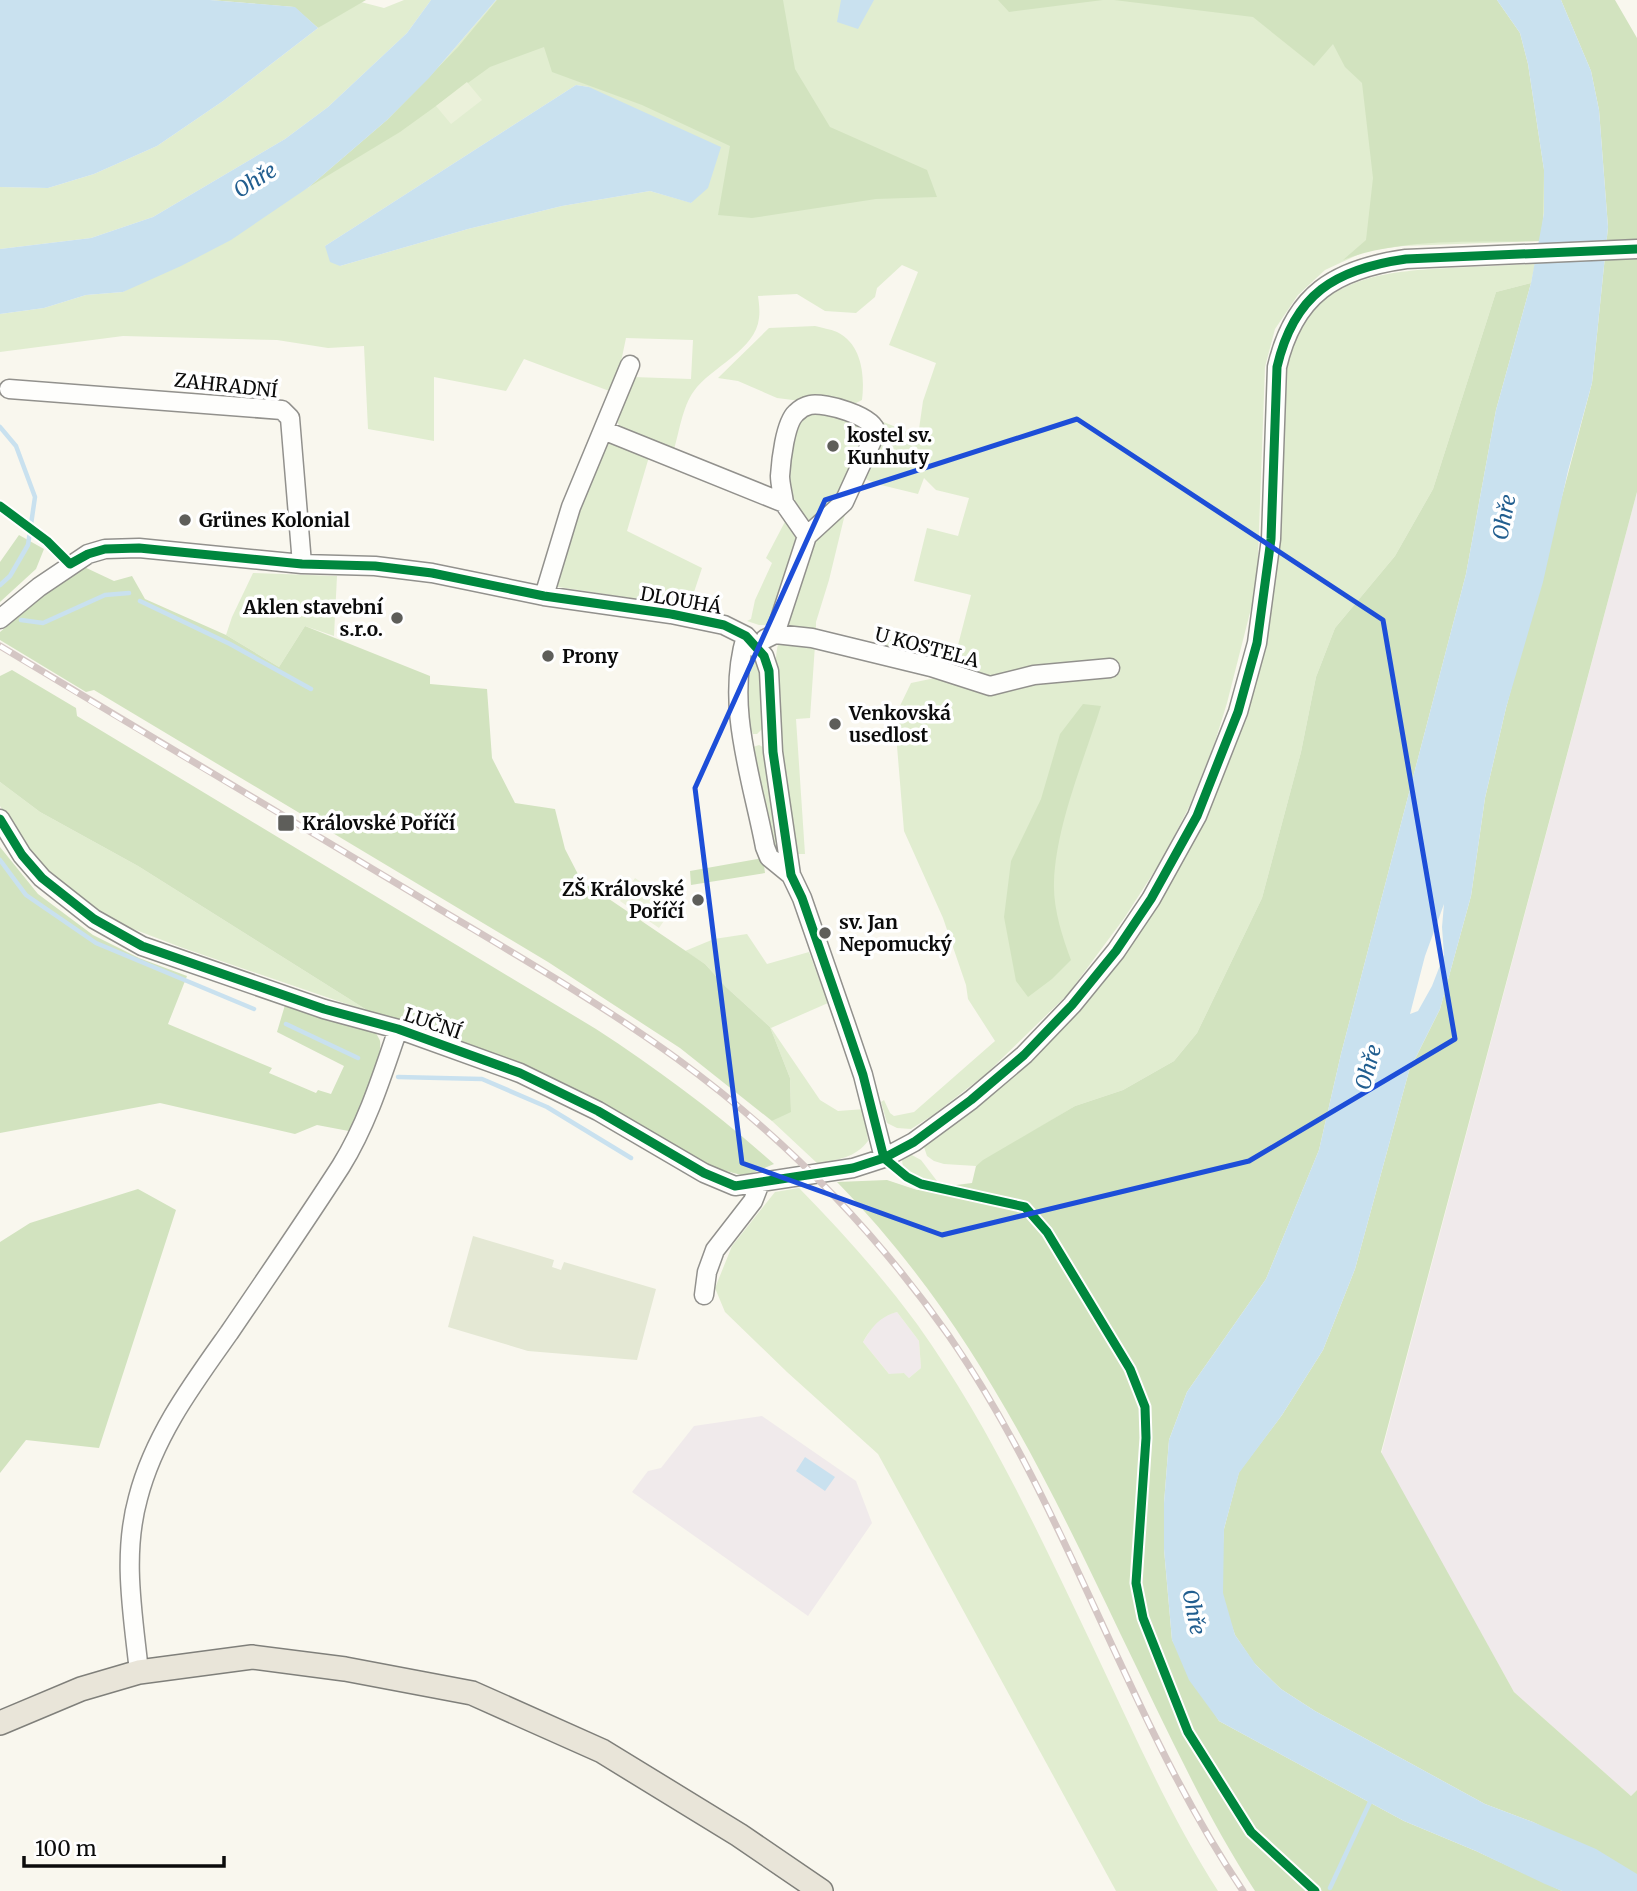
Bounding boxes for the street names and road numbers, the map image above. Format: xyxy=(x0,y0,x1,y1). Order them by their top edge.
street label: ZAHRADNÍ xyxy=(173,368,279,402)
street label: DLOUHÁ xyxy=(638,581,724,619)
street label: U KOSTELA xyxy=(872,622,982,673)
street label: LUČNÍ xyxy=(401,1001,466,1044)

